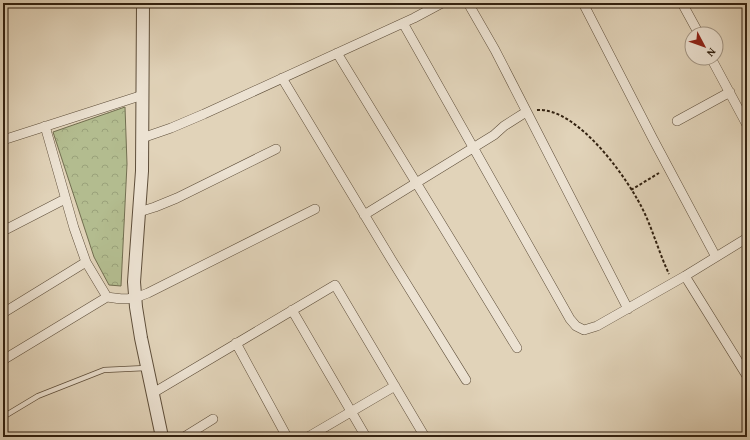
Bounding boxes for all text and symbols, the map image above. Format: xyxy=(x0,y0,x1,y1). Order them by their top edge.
north arrow xyxy=(684,26,724,66)
text: N xyxy=(703,45,720,61)

